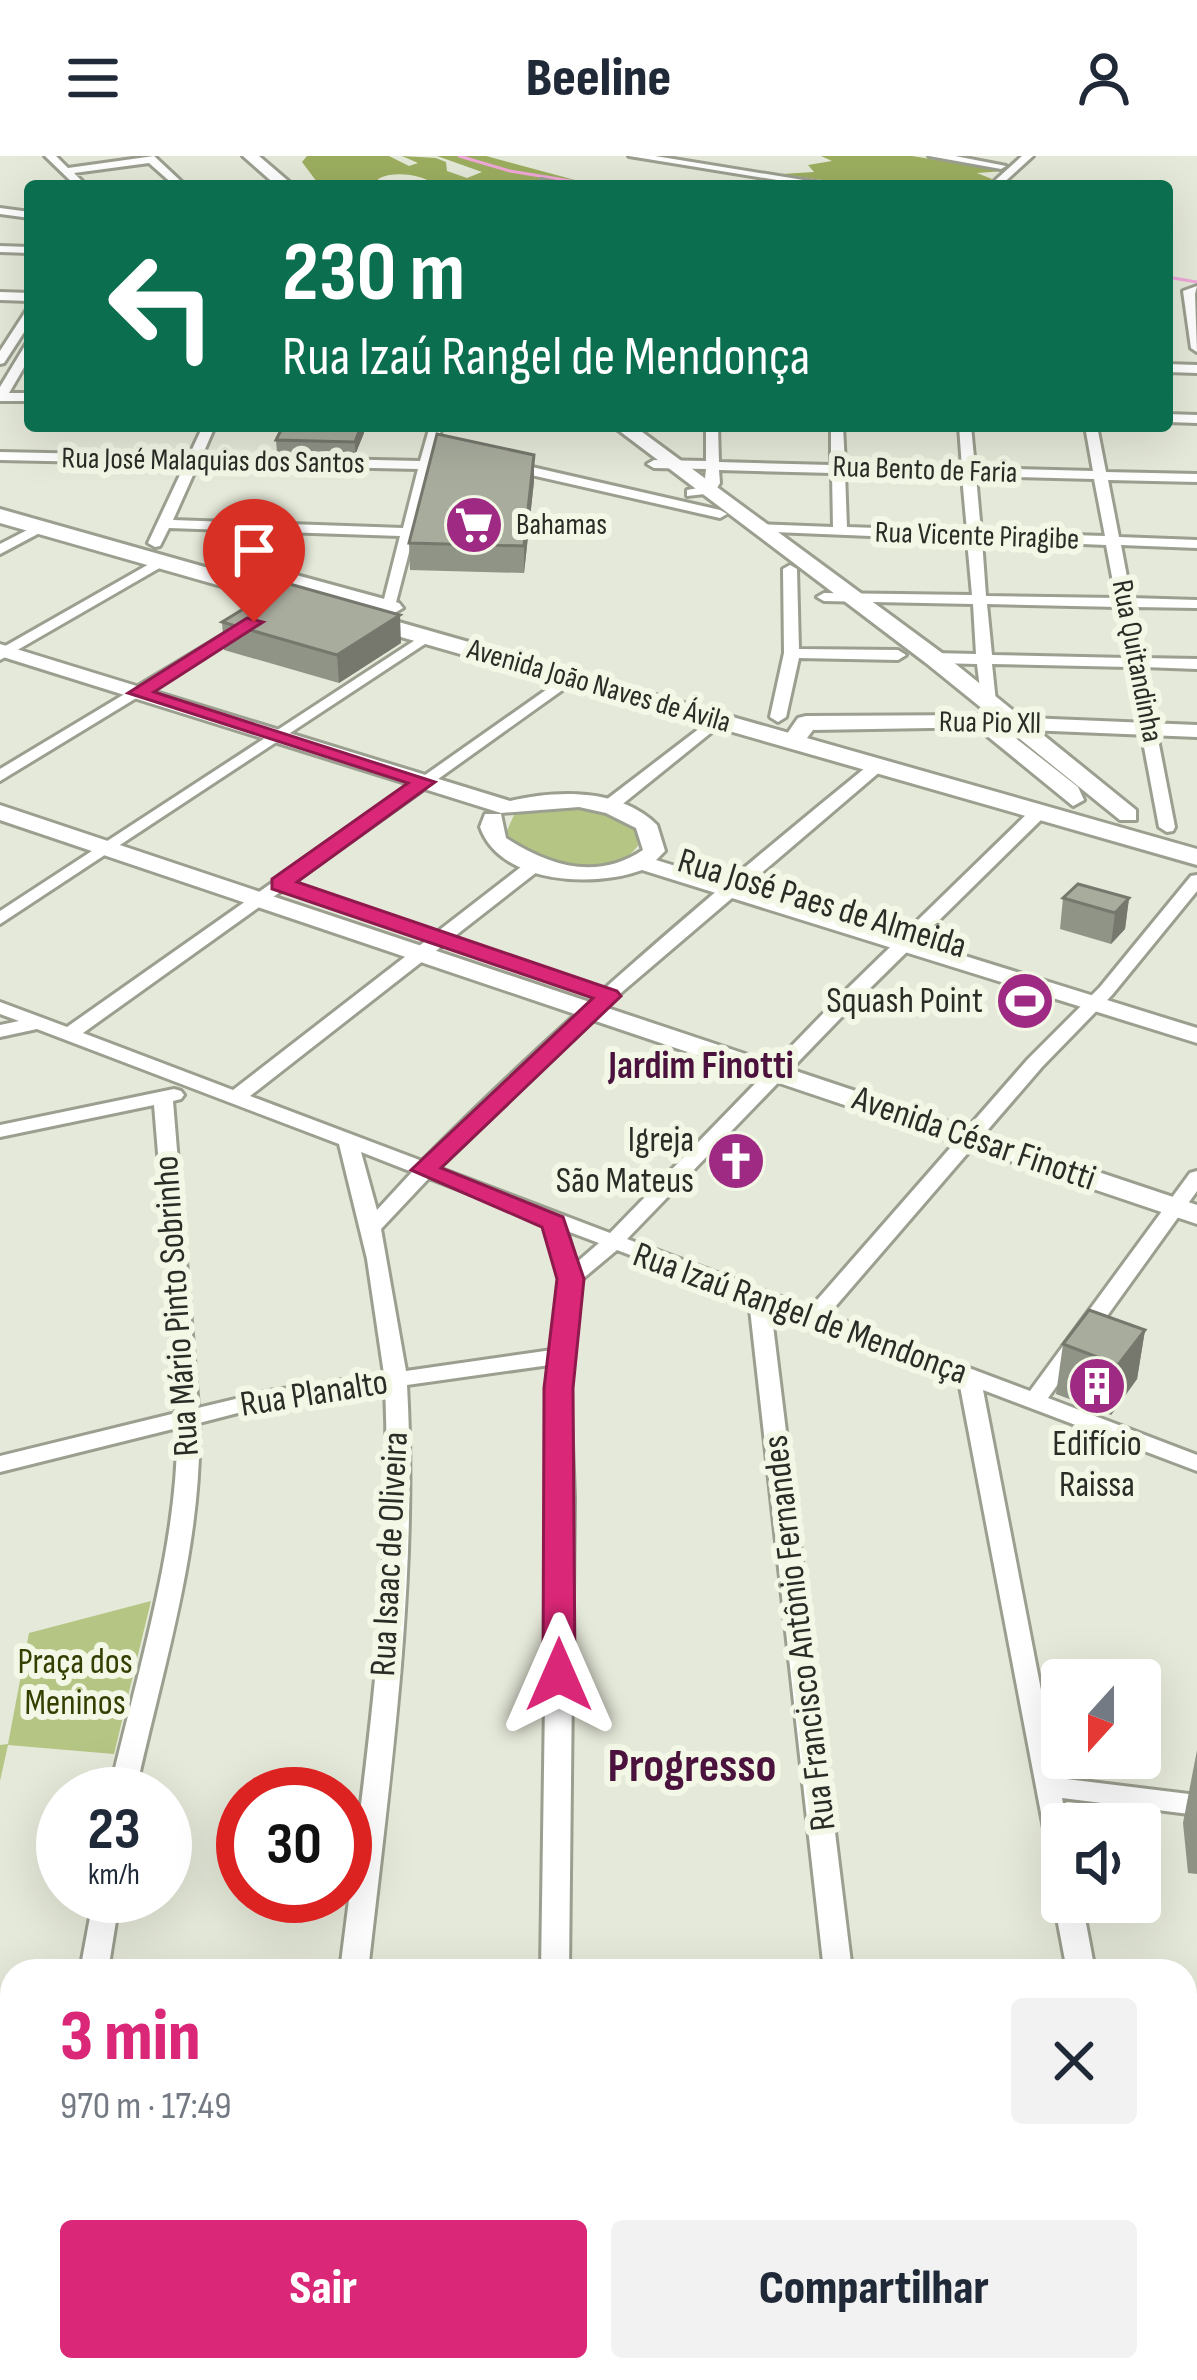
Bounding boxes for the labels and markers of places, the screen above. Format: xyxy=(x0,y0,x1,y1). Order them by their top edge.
supermarket icon: Bahamas xyxy=(443,494,505,556)
pin xyxy=(203,499,305,622)
place label: Bahamas xyxy=(516,507,607,543)
sports icon: Squash Point xyxy=(994,970,1056,1032)
place label: Squash Point xyxy=(826,980,983,1023)
place label: Igreja São Mateus xyxy=(556,1119,694,1203)
church icon: Igreja São Mateus xyxy=(705,1130,767,1192)
building icon: Edifício Raissa xyxy=(1066,1355,1128,1417)
place label: Edifício Raissa xyxy=(1052,1423,1142,1507)

